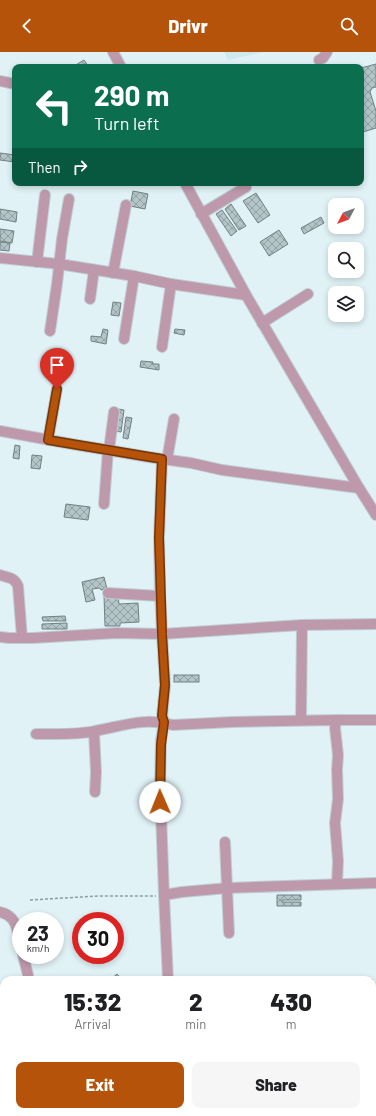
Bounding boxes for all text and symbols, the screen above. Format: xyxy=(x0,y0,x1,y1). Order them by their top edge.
icon: back xyxy=(16,15,38,37)
text: Drivr xyxy=(168,15,208,37)
icon: search xyxy=(338,15,360,37)
text: 290 m xyxy=(94,78,170,112)
icon: left xyxy=(28,80,80,132)
text: Turn left xyxy=(94,112,160,134)
icon: right xyxy=(69,156,91,178)
text: Then xyxy=(28,158,61,176)
north arrow xyxy=(328,198,364,234)
map controls xyxy=(328,198,364,322)
button: search xyxy=(328,242,364,278)
button: layers xyxy=(328,286,364,322)
pin xyxy=(40,348,74,389)
icon: arrive xyxy=(46,354,68,376)
position arrow xyxy=(139,781,181,823)
speed limit sign: 30 xyxy=(72,912,124,964)
text: 23 xyxy=(27,921,49,945)
text: km/h xyxy=(27,942,49,954)
text: 15:32 xyxy=(64,987,121,1016)
text: 2 xyxy=(189,987,203,1016)
text: 430 xyxy=(270,987,312,1016)
text: Arrival xyxy=(74,1016,111,1032)
text: min xyxy=(185,1016,206,1032)
text: m xyxy=(286,1016,297,1032)
button: Exit xyxy=(16,1062,184,1108)
button: Share xyxy=(192,1062,360,1108)

